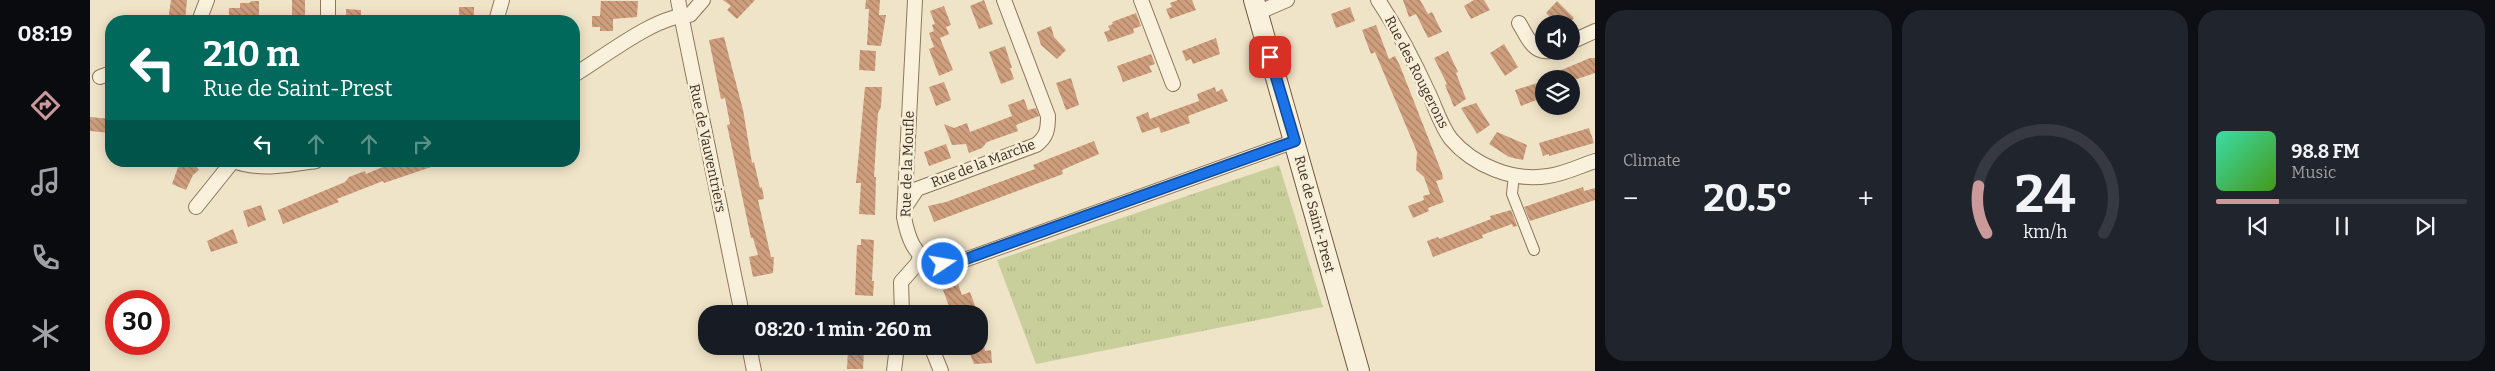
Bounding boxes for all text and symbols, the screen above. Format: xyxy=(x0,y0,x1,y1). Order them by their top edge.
street label: Rue des Rougerons xyxy=(1381,13,1452,131)
map controls xyxy=(1535,15,1580,115)
button: sound xyxy=(1535,15,1580,60)
text: 08:19 xyxy=(18,20,72,47)
text: 210 m xyxy=(203,33,300,75)
icon: left xyxy=(120,35,185,100)
pin xyxy=(1249,36,1291,78)
icon: arrive xyxy=(1256,43,1284,71)
button: layers xyxy=(1535,70,1580,115)
text: Rue de Saint-Prest xyxy=(203,75,393,102)
street label: Rue de Vauventriers xyxy=(686,82,729,214)
icon: directions xyxy=(28,88,63,123)
street label: Rue de la Moufle xyxy=(897,110,918,218)
icon: left xyxy=(249,130,277,158)
icon: ahead xyxy=(302,130,330,158)
icon: ahead xyxy=(355,130,383,158)
icon: right xyxy=(408,130,436,158)
street label: Rue de la Marche xyxy=(929,136,1038,191)
text: 98.8 FM xyxy=(2291,140,2359,163)
text: Climate xyxy=(1623,151,1681,170)
street label: Rue de Saint-Prest xyxy=(1291,154,1338,275)
text: 24 xyxy=(2015,163,2076,226)
text: Music xyxy=(2291,163,2336,182)
icon: music xyxy=(28,164,63,199)
text: 20.5° xyxy=(1703,175,1793,221)
text: − xyxy=(1623,182,1638,215)
text: + xyxy=(1858,182,1874,215)
icon: previous xyxy=(2244,212,2272,240)
icon: pause xyxy=(2328,212,2356,240)
icon: next xyxy=(2411,212,2439,240)
text: km/h xyxy=(2023,221,2067,243)
position arrow xyxy=(916,237,968,289)
icon: phone xyxy=(28,240,63,275)
speed limit sign: 30 xyxy=(105,290,170,355)
icon: climate xyxy=(28,316,63,351)
text: 08:20 · 1 min · 260 m xyxy=(755,318,931,341)

